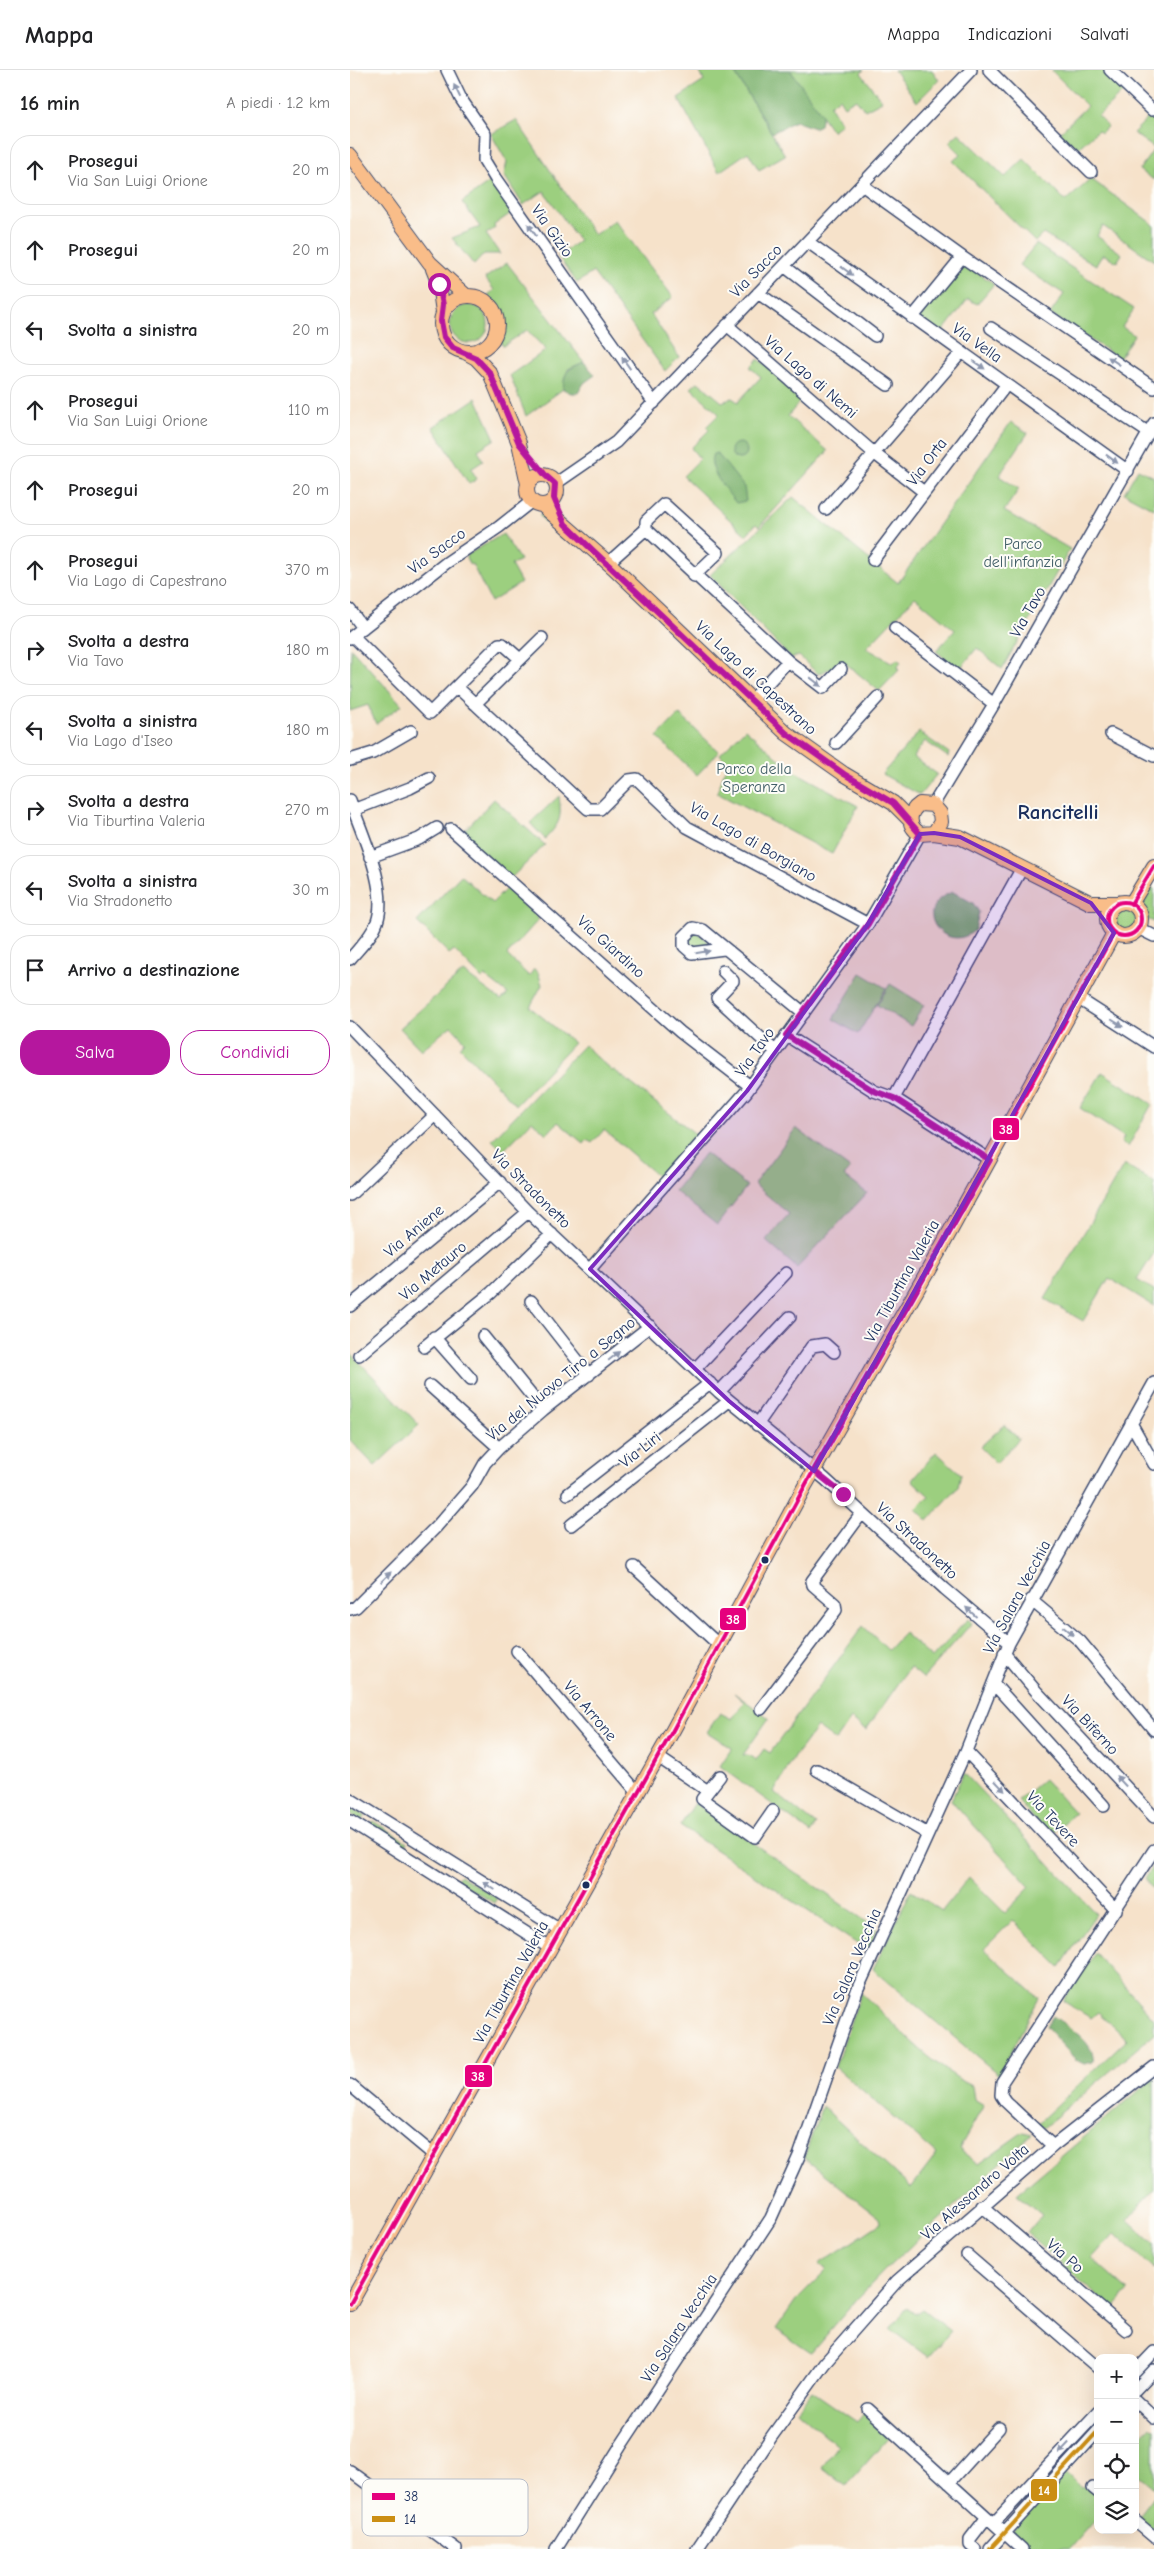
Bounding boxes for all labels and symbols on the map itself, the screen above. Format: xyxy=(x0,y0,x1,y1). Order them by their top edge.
one-way arrow xyxy=(453,84,461,98)
street label: Via Gizio xyxy=(527,201,577,261)
one-way arrow xyxy=(527,223,537,237)
street label: Via Sacco xyxy=(726,241,786,301)
one-way arrow xyxy=(840,265,853,276)
route start xyxy=(428,273,451,296)
street label: Via Vella xyxy=(949,319,1005,367)
street label: Via Lago di Nemi xyxy=(761,332,861,422)
one-way arrow xyxy=(621,356,631,370)
one-way arrow xyxy=(1107,356,1120,365)
one-way arrow xyxy=(972,360,986,370)
street label: Via Orta xyxy=(903,435,951,489)
one-way arrow xyxy=(1105,454,1119,464)
street label: Via Sacco xyxy=(405,524,469,578)
park label: Parco dell'infanzia xyxy=(983,535,1063,571)
street label: Via Tavo xyxy=(1006,583,1050,641)
street label: Via Lago di Capestrano xyxy=(692,617,820,739)
one-way arrow xyxy=(809,677,822,688)
park label: Parco della Speranza xyxy=(716,760,792,796)
street label: Via Lago di Borgiano xyxy=(686,798,820,886)
district label: Rancitelli xyxy=(1018,800,1099,824)
street label: Via Giardino xyxy=(574,912,648,982)
one-way arrow xyxy=(696,948,712,956)
one-way arrow xyxy=(1110,1018,1123,1027)
street label: Via Tavo xyxy=(732,1024,778,1080)
line badge: 38 xyxy=(992,1117,1020,1141)
text: 38 xyxy=(999,1121,1013,1138)
street label: Via Stradonetto xyxy=(488,1146,574,1232)
street label: Via Aniene xyxy=(380,1201,448,1261)
street label: Via Tiburtina Valeria xyxy=(861,1217,943,1345)
street label: Via Metauro xyxy=(396,1238,470,1304)
street label: Via del Nuovo Tiro a Segno xyxy=(483,1313,639,1445)
one-way arrow xyxy=(607,1350,620,1361)
street label: Via Liri xyxy=(616,1428,664,1472)
route end xyxy=(832,1483,855,1506)
street label: Via Stradonetto xyxy=(873,1499,961,1583)
street label: Via Salara Vecchia xyxy=(980,1537,1054,1657)
unlabelled marker xyxy=(760,1555,770,1565)
one-way arrow xyxy=(380,1571,392,1583)
one-way arrow xyxy=(965,1606,977,1618)
line badge: 38 xyxy=(719,1607,747,1631)
text: 38 xyxy=(726,1611,740,1628)
one-way arrow xyxy=(1062,1625,1074,1636)
street label: Via Arrone xyxy=(560,1677,620,1745)
street label: Via Biferno xyxy=(1058,1691,1122,1759)
one-way arrow xyxy=(1115,1775,1127,1787)
one-way arrow xyxy=(994,1780,1006,1792)
street label: Via Tevere xyxy=(1023,1787,1083,1851)
unlabelled marker xyxy=(581,1880,591,1890)
one-way arrow xyxy=(483,1881,496,1890)
street label: Via Salara Vecchia xyxy=(819,1906,885,2028)
street label: Via Tiburtina Valeria xyxy=(470,1918,552,2046)
line badge: 38 xyxy=(464,2064,493,2088)
text: 38 xyxy=(471,2068,485,2085)
street label: Via Alessandro Volta xyxy=(917,2140,1033,2244)
street label: Via Po xyxy=(1043,2235,1087,2277)
street label: Via Salara Vecchia xyxy=(637,2270,721,2386)
one-way arrow xyxy=(1058,2441,1070,2453)
line badge: 14 xyxy=(1030,2478,1058,2502)
legend xyxy=(362,2479,528,2536)
text: 14 xyxy=(1038,2482,1050,2499)
text: 38 xyxy=(404,2488,418,2505)
text: 14 xyxy=(404,2511,417,2528)

